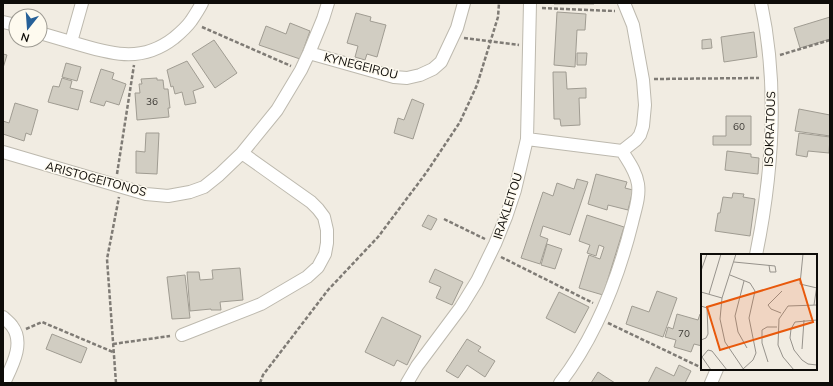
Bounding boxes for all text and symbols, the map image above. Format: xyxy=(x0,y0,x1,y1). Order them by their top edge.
north arrow xyxy=(8,8,48,48)
text: N xyxy=(19,30,31,45)
street label: KYNEGEIROU xyxy=(322,49,400,82)
street label: ISOKRATOUS xyxy=(761,91,778,167)
house number: 36 xyxy=(146,95,158,108)
house number: 60 xyxy=(733,120,745,133)
street label: ARISTOGEITONOS xyxy=(44,158,148,199)
street label: IRAKLEITOU xyxy=(490,171,525,241)
inset map xyxy=(701,254,817,370)
house number: 70 xyxy=(678,327,690,340)

